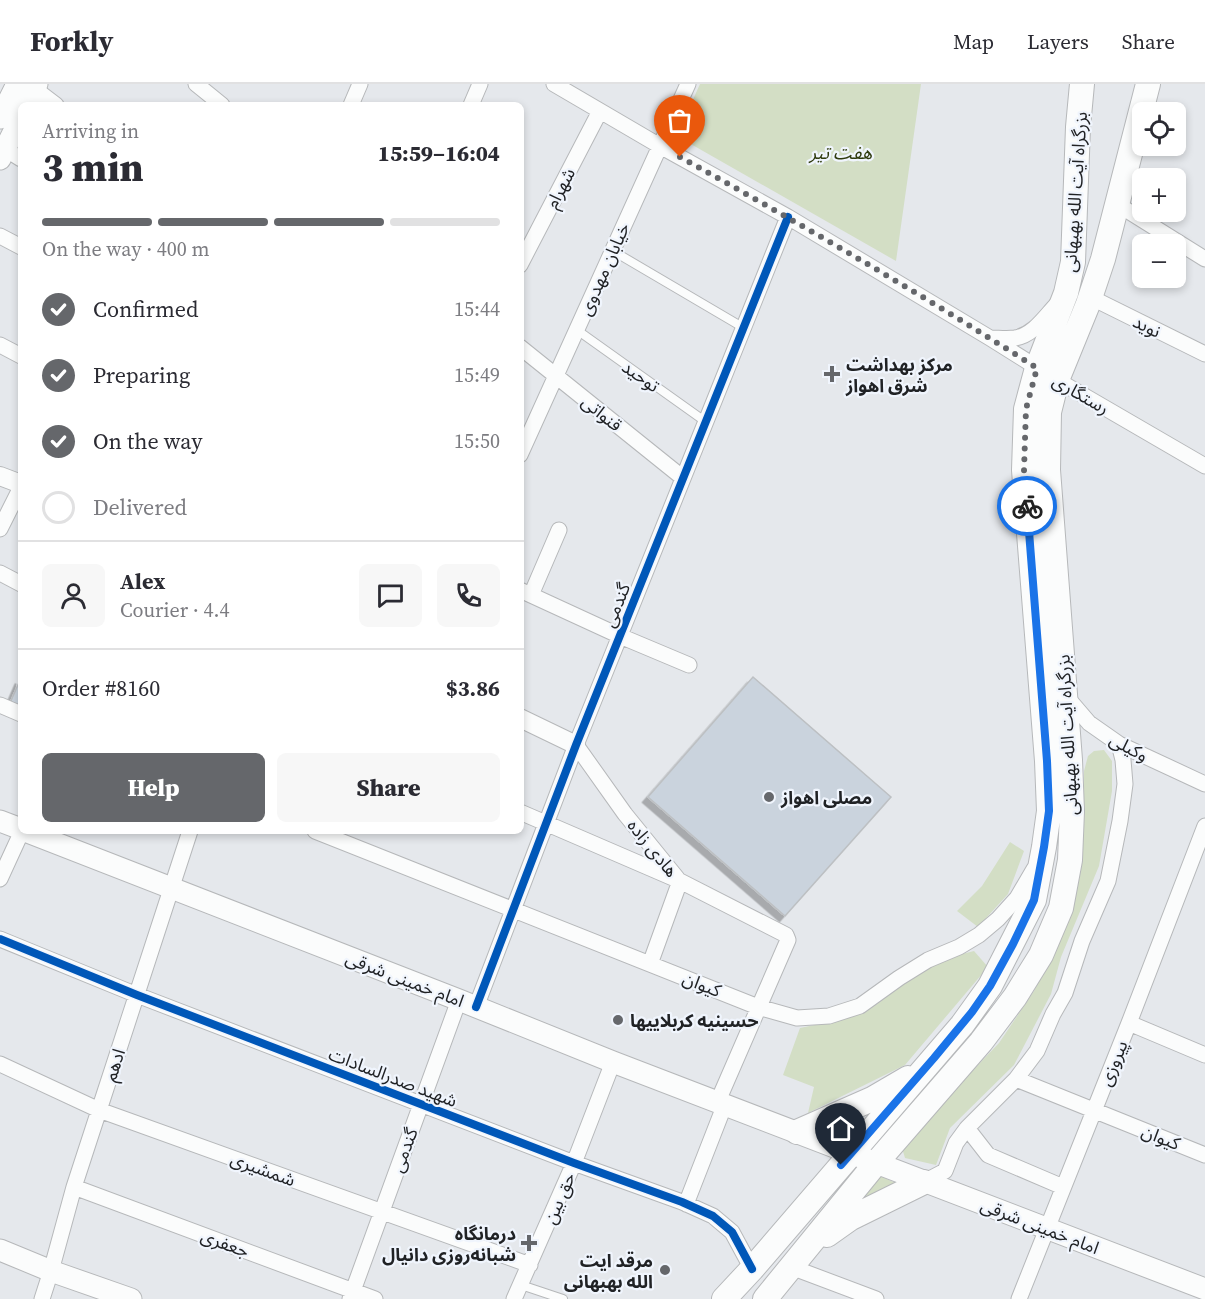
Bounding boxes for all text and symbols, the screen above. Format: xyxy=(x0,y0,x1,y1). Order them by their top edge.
text: Forkly xyxy=(30,22,113,60)
text: Map xyxy=(953,27,994,56)
text: Layers xyxy=(1027,27,1089,56)
text: Share xyxy=(1122,27,1175,56)
pin xyxy=(654,95,705,157)
map controls xyxy=(1132,102,1186,288)
button: locate xyxy=(1132,102,1186,156)
icon: bag xyxy=(663,104,696,137)
street label: بزرگراه آیت الله بهبهانی xyxy=(1057,111,1093,273)
text: Arriving in xyxy=(42,117,139,145)
text: 15:59–16:04 xyxy=(378,138,500,168)
park label: هفت تیر xyxy=(808,140,873,165)
text: 3 min xyxy=(42,141,144,194)
street label: شهرام xyxy=(539,163,583,214)
button: + xyxy=(1132,168,1186,222)
street label: خیابان مهدوی xyxy=(572,219,636,319)
button: − xyxy=(1132,234,1186,288)
text: On the way · 400 m xyxy=(42,235,209,263)
icon: check xyxy=(42,293,75,326)
text: Confirmed xyxy=(93,294,198,324)
text: 15:44 xyxy=(454,295,500,323)
street label: نوید xyxy=(1129,309,1165,343)
place label: مرکز بهداشت شرق اهواز xyxy=(845,352,953,398)
street label: توحید xyxy=(617,354,665,398)
icon: check xyxy=(42,359,75,392)
text: Preparing xyxy=(93,360,190,390)
text: 15:49 xyxy=(454,361,500,389)
marker: مرکز بهداشت شرق اهواز xyxy=(823,365,841,383)
street label: رستگاری xyxy=(1048,368,1114,420)
street label: قنواتی xyxy=(576,389,628,437)
icon: check xyxy=(42,425,75,458)
text: On the way xyxy=(93,426,202,456)
text: 15:50 xyxy=(454,427,500,455)
courier xyxy=(997,476,1057,536)
icon: bike xyxy=(1011,490,1044,523)
text: Delivered xyxy=(93,492,187,522)
button: person xyxy=(42,564,105,627)
button: chat xyxy=(359,564,422,627)
button: phone xyxy=(437,564,500,627)
text: Alex xyxy=(120,566,165,596)
street label: گندمی xyxy=(596,579,636,631)
text: Courier · 4.4 xyxy=(120,596,229,624)
street label: بزرگراه آیت الله بهبهانی xyxy=(1050,654,1084,816)
text: Order #8160 xyxy=(42,673,160,703)
text: $3.86 xyxy=(446,673,500,703)
street label: وکیلی xyxy=(1105,726,1153,768)
button: Help xyxy=(42,753,265,822)
button: Share xyxy=(277,753,500,822)
place label: مصلی اهواز xyxy=(780,785,872,810)
marker: مصلی اهواز xyxy=(762,790,776,804)
street label: هادی زاده xyxy=(622,814,684,882)
street label: امام خمینی شرقی xyxy=(341,945,468,1015)
street label: کیوان xyxy=(679,965,725,1003)
place label: حسینیه کربلاییها xyxy=(630,1008,759,1033)
marker: حسینیه کربلاییها xyxy=(611,1013,625,1027)
street label: پیروزی xyxy=(1093,1036,1133,1090)
street label: شهید صدرالسادات xyxy=(325,1041,461,1113)
street label: ادهم xyxy=(97,1045,132,1085)
pin xyxy=(815,1103,866,1165)
icon: home xyxy=(824,1112,857,1145)
street label: کیوان xyxy=(1138,1118,1184,1156)
street label: گندمی xyxy=(384,1124,424,1176)
street label: شمشیری xyxy=(227,1146,299,1192)
street label: حق بین xyxy=(537,1168,581,1228)
street label: امام خمینی شرقی xyxy=(976,1192,1103,1262)
place label: درمانگاه شبانه‌روزی دانیال xyxy=(382,1221,516,1267)
street label: جعفری xyxy=(197,1223,253,1263)
marker: درمانگاه شبانه‌روزی دانیال xyxy=(520,1234,538,1252)
place label: مرقد ایت الله بهبهانی xyxy=(564,1248,653,1294)
marker: مرقد ایت الله بهبهانی xyxy=(658,1263,672,1277)

